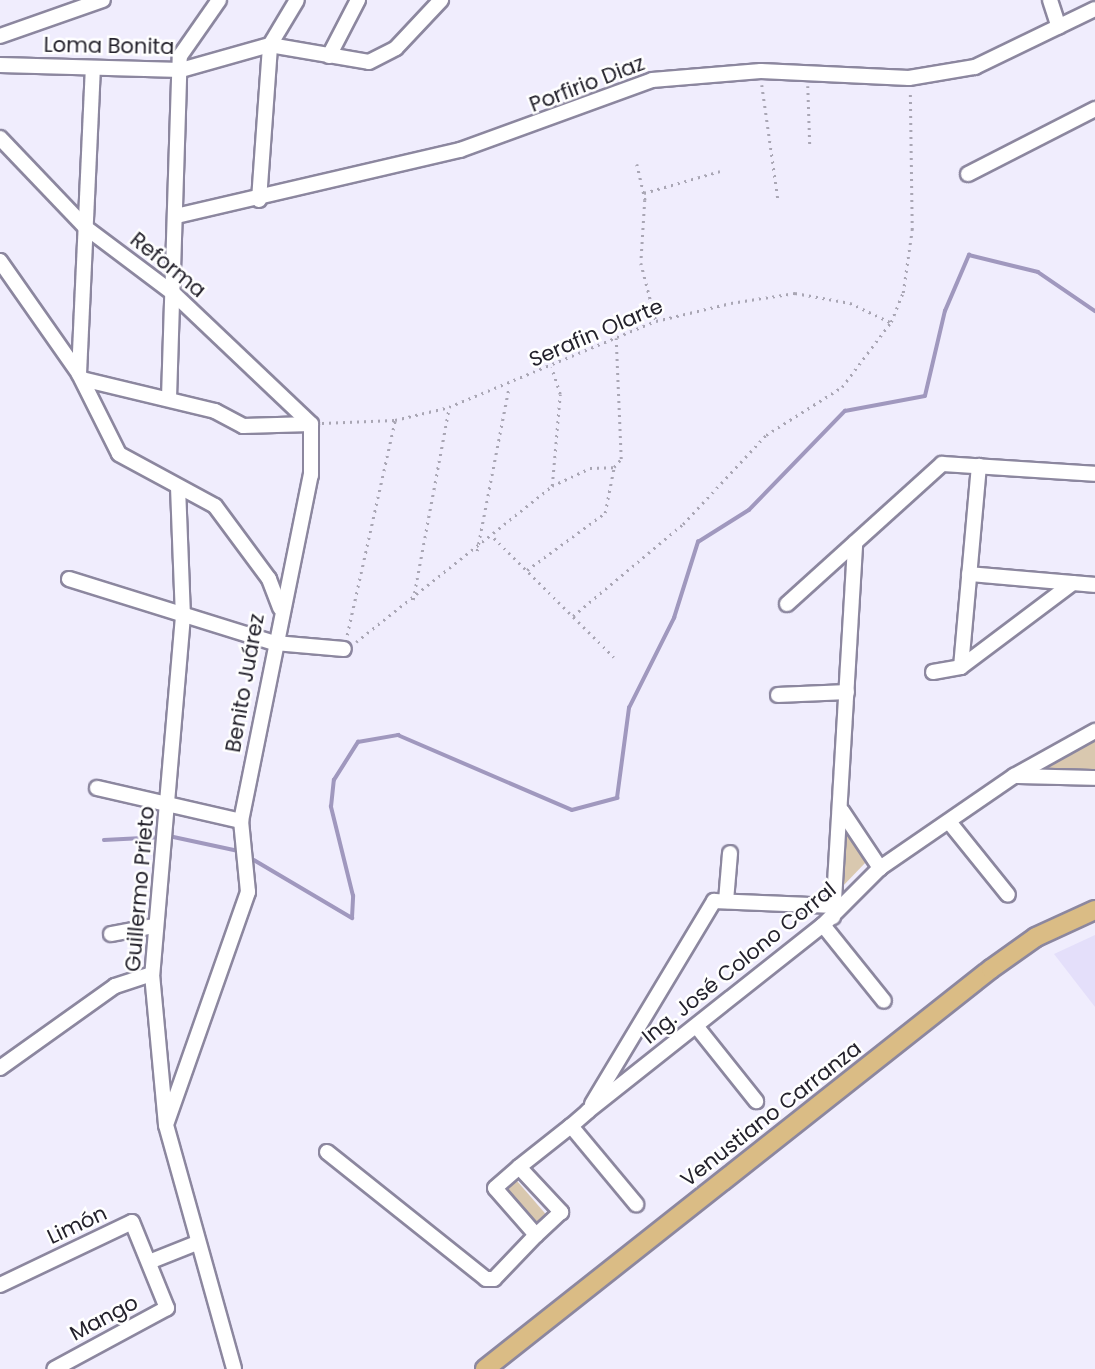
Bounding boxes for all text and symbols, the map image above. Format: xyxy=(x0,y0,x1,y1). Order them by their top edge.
street label: Loma Bonita xyxy=(43,32,175,60)
street label: Porfirio Diaz xyxy=(526,50,648,118)
street label: Reforma xyxy=(125,227,211,303)
street label: Serafin Olarte xyxy=(525,293,667,373)
street label: Benito Juárez xyxy=(220,612,270,754)
street label: Guillermo Prieto xyxy=(120,805,160,973)
street label: Ing. José Colono Corral xyxy=(637,877,841,1049)
street label: Venustiano Carranza xyxy=(676,1036,866,1192)
street label: Limón xyxy=(43,1200,111,1250)
street label: Mango xyxy=(66,1290,142,1346)

